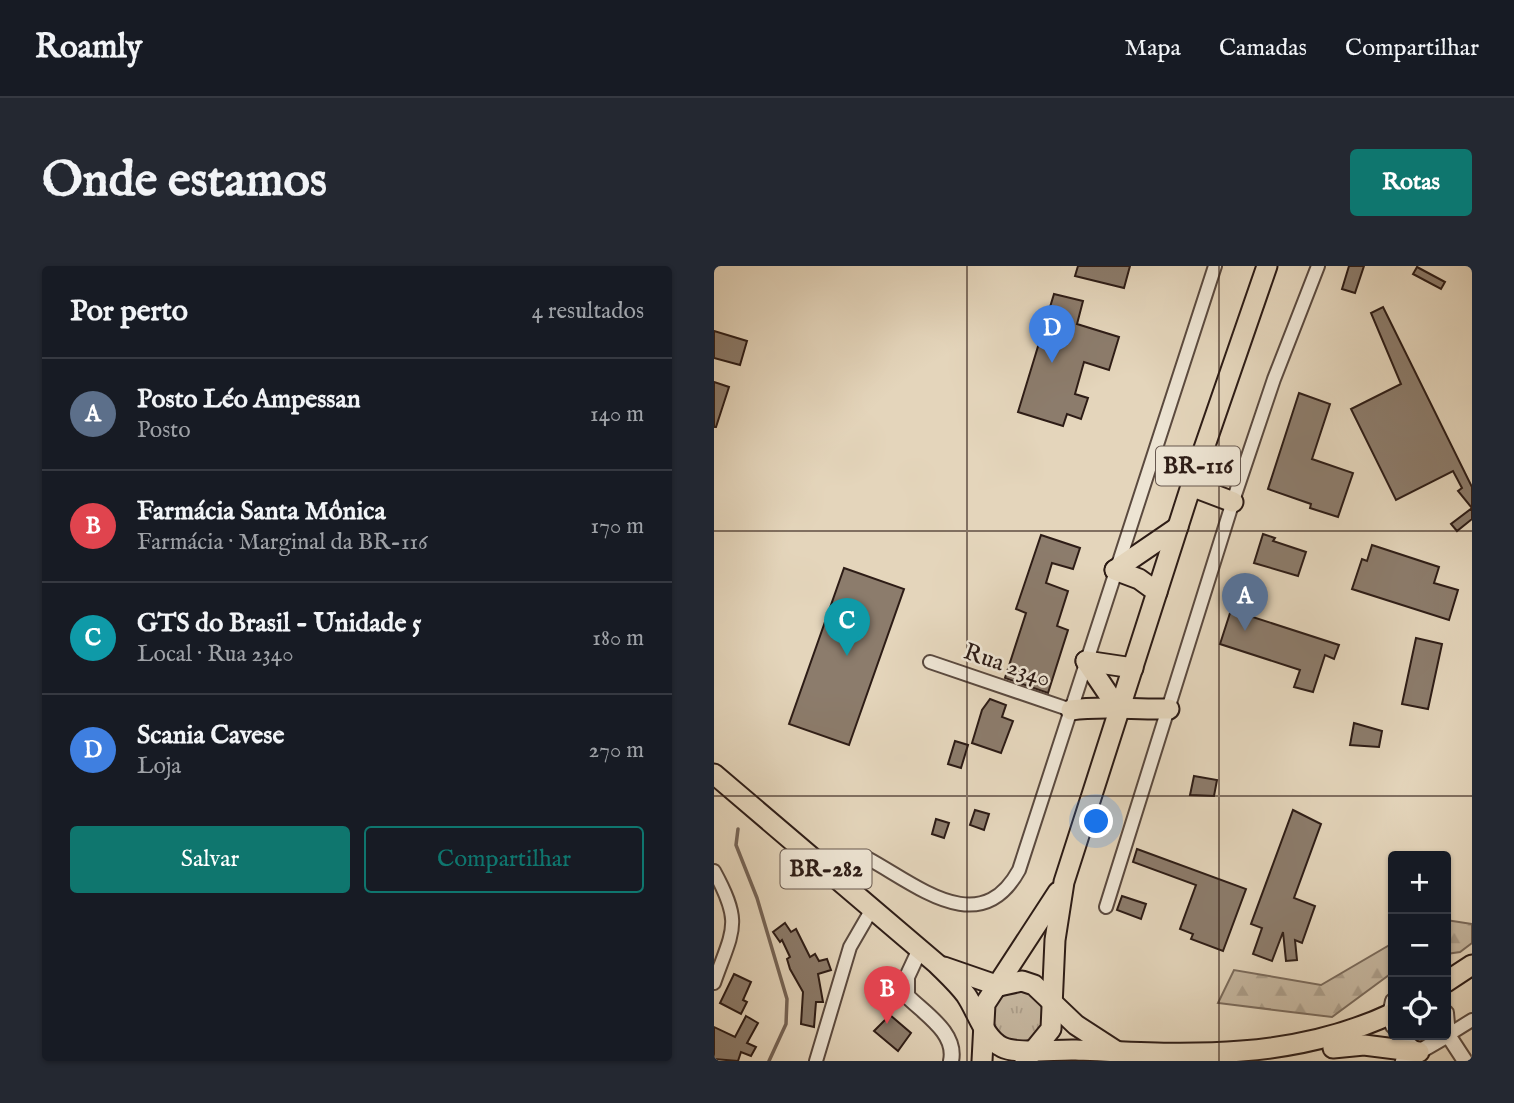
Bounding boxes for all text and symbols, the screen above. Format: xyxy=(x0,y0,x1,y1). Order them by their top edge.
text: Roamly xyxy=(35,27,142,69)
text: Mapa xyxy=(1125,33,1181,64)
text: Camadas xyxy=(1219,33,1307,64)
text: Compartilhar xyxy=(1345,33,1479,64)
button: Rotas xyxy=(1350,149,1472,216)
text: Onde estamos xyxy=(42,151,327,213)
text: Por perto xyxy=(70,293,188,331)
text: 4 resultados xyxy=(532,297,644,326)
pin: D xyxy=(1029,305,1075,363)
text: Posto Léo Ampessan xyxy=(137,383,361,416)
text: A xyxy=(85,400,101,429)
text: 140 m xyxy=(590,400,644,429)
text: Posto xyxy=(137,416,191,445)
road number: BR-116 xyxy=(1156,447,1240,486)
text: Farmácia Santa Mônica xyxy=(137,495,386,528)
text: B xyxy=(85,512,101,541)
text: 170 m xyxy=(591,512,644,541)
text: Farmácia · Marginal da BR-116 xyxy=(137,528,428,557)
pin: A xyxy=(1222,573,1268,631)
pin: C xyxy=(824,598,870,656)
text: GTS do Brasil - Unidade 5 xyxy=(137,607,422,640)
text: C xyxy=(85,624,101,653)
text: 180 m xyxy=(592,624,644,653)
street label: Rua 2340 xyxy=(959,637,1055,695)
text: Local · Rua 2340 xyxy=(137,640,293,669)
text: Scania Cavese xyxy=(137,719,284,752)
text: D xyxy=(84,736,102,765)
text: 270 m xyxy=(589,736,644,765)
text: Loja xyxy=(137,752,181,781)
your location xyxy=(1079,804,1113,838)
button: Salvar xyxy=(70,826,350,893)
button: Compartilhar xyxy=(364,826,644,893)
road number: BR-282 xyxy=(780,849,872,888)
map controls xyxy=(1388,851,1451,1040)
button: + xyxy=(1388,851,1451,914)
button: − xyxy=(1388,914,1451,977)
pin: B xyxy=(864,966,910,1024)
button: locate xyxy=(1388,977,1451,1040)

